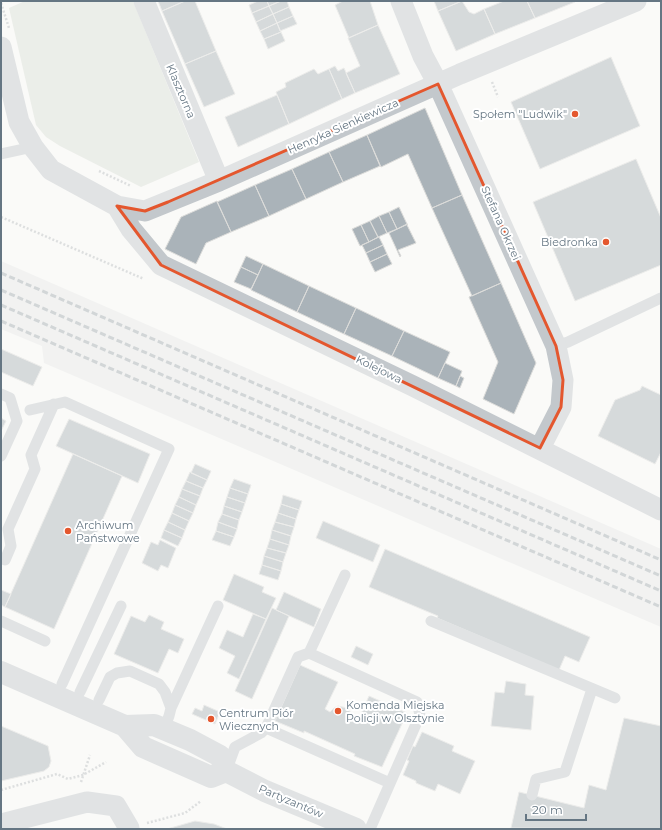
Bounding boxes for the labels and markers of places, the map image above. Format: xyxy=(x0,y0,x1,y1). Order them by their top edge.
place label: Społem "Ludwik" xyxy=(473,107,567,121)
marker: Społem "Ludwik" xyxy=(570,109,580,119)
place label: Biedronka xyxy=(541,235,598,249)
marker: Biedronka xyxy=(601,237,611,247)
place label: Archiwum Państwowe xyxy=(76,518,140,545)
marker: Archiwum Państwowe xyxy=(63,526,73,536)
place label: Komenda Miejska Policji w Olsztynie xyxy=(346,698,445,725)
place label: Centrum Piór Wiecznych xyxy=(219,706,294,733)
marker: Komenda Miejska Policji w Olsztynie xyxy=(333,706,343,716)
marker: Centrum Piór Wiecznych xyxy=(206,714,216,724)

